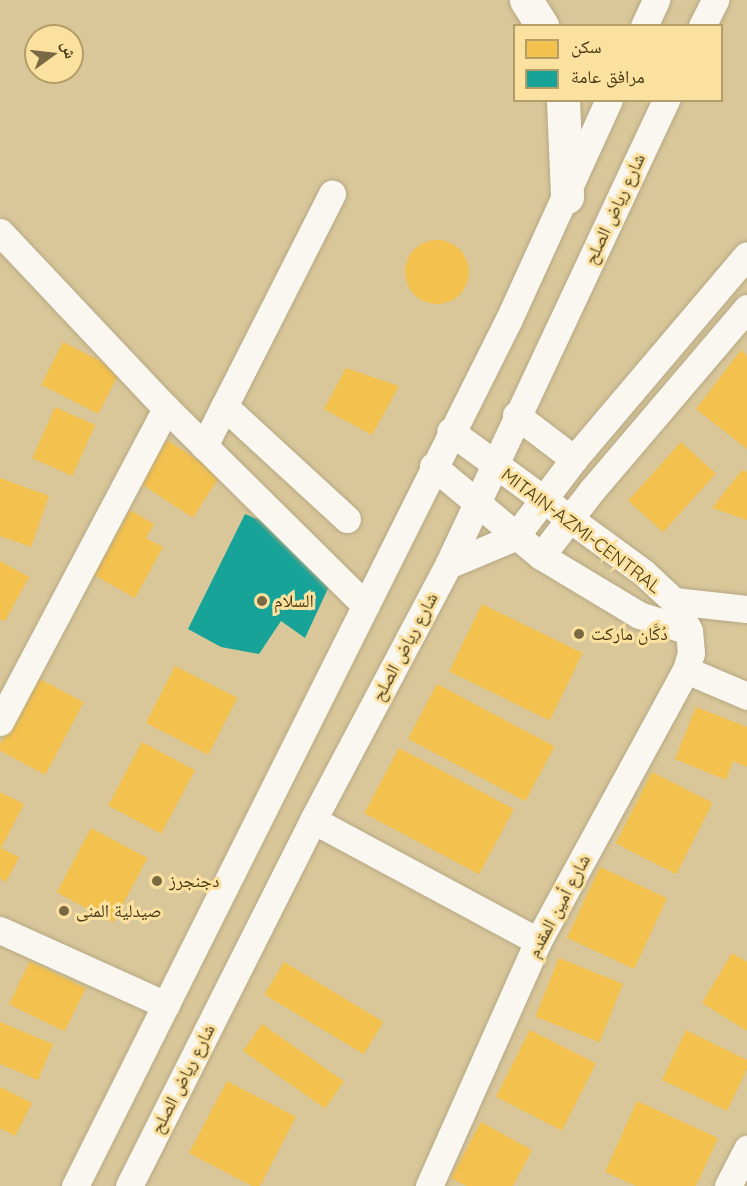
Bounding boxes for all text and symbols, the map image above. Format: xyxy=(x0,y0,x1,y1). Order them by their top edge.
north arrow xyxy=(24,24,84,84)
legend xyxy=(513,24,723,102)
text: سكن xyxy=(571,35,602,58)
text: ش xyxy=(58,39,81,61)
text: مرافق عامة xyxy=(571,65,645,88)
street label: شارع رياض الصلح xyxy=(580,150,650,268)
street label: MITAIN-AZMI-CENTRAL xyxy=(497,464,665,598)
street label: شارع رياض الصلح xyxy=(367,589,443,705)
place label: السلام xyxy=(274,590,314,612)
marker: السلام xyxy=(255,594,269,608)
place label: دُكَّان ماركت xyxy=(591,623,668,645)
marker: دُكَّان ماركت xyxy=(572,627,586,641)
street label: شارع أمين المقدم xyxy=(523,851,595,961)
place label: دجنجرز xyxy=(169,870,219,892)
marker: دجنجرز xyxy=(150,874,164,888)
place label: صيدلية المنى xyxy=(76,900,162,922)
marker: صيدلية المنى xyxy=(57,904,71,918)
street label: شارع رياض الصلح xyxy=(146,1021,220,1137)

